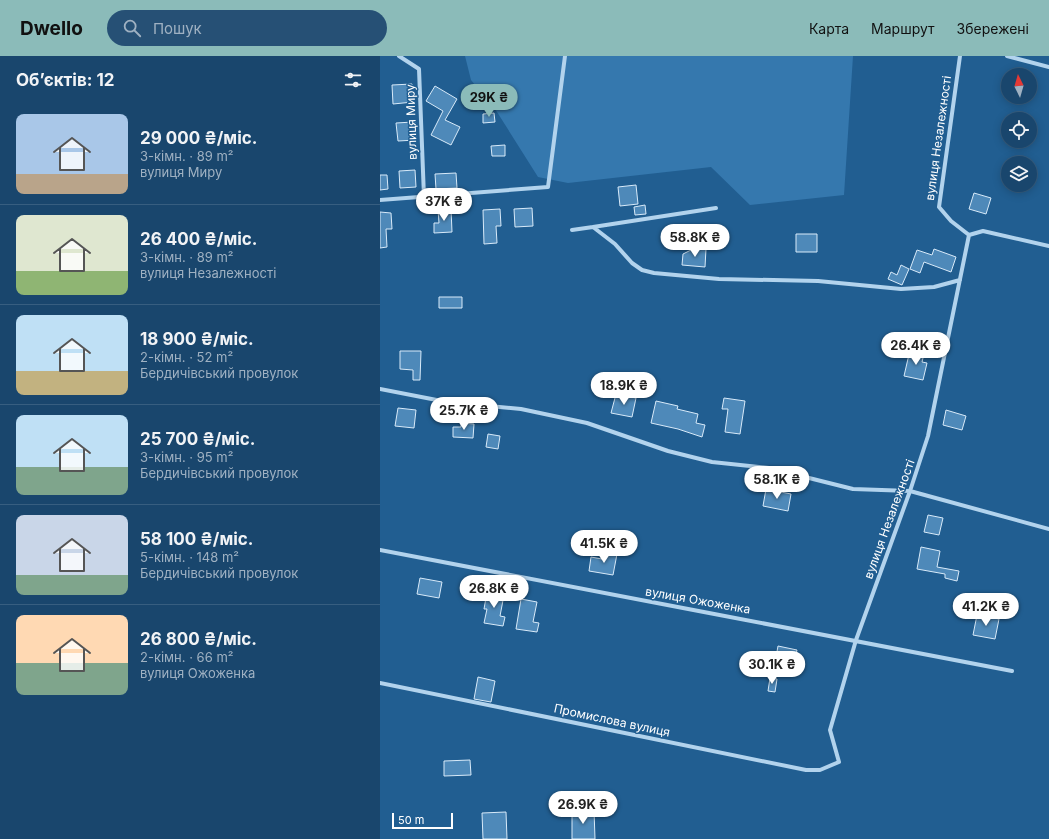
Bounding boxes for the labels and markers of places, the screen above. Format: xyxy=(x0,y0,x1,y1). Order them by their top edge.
pin: 29K ₴ xyxy=(461,84,517,118)
pin: 37K ₴ xyxy=(416,188,472,222)
pin: 58.8K ₴ xyxy=(658,224,732,258)
pin: 26.4K ₴ xyxy=(879,332,953,366)
pin: 18.9K ₴ xyxy=(587,372,661,406)
pin: 25.7K ₴ xyxy=(427,397,501,431)
pin: 58.1K ₴ xyxy=(740,466,814,500)
pin: 41.5K ₴ xyxy=(567,530,641,564)
pin: 26.8K ₴ xyxy=(457,575,531,609)
pin: 41.2K ₴ xyxy=(949,593,1023,627)
pin: 30.1K ₴ xyxy=(735,651,809,685)
pin: 26.9K ₴ xyxy=(546,791,620,825)

